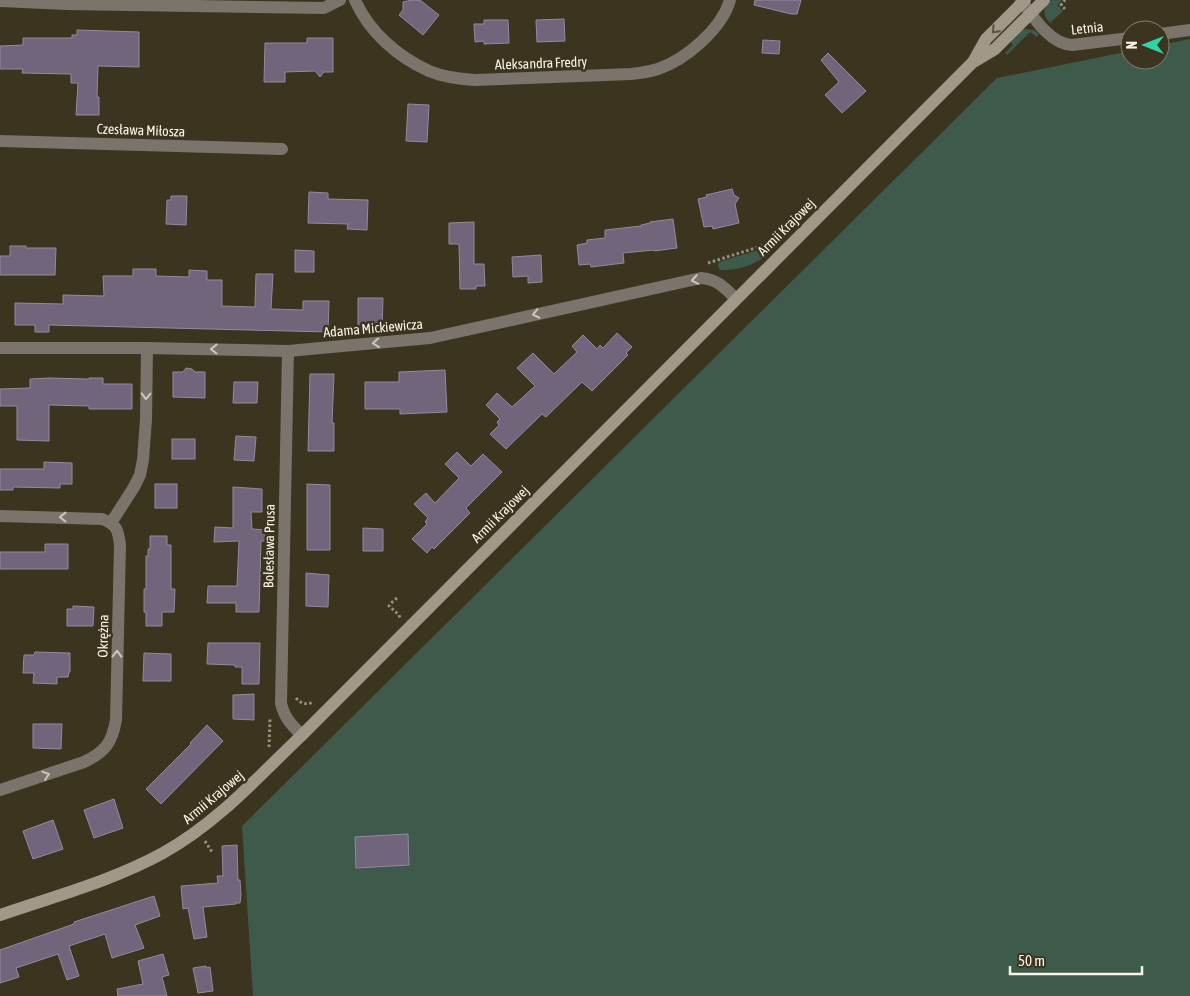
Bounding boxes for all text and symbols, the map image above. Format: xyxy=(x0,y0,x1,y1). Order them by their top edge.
street label: Letnia xyxy=(1070,18,1104,38)
north arrow xyxy=(1120,20,1170,70)
one-way arrow xyxy=(992,24,1001,33)
text: N xyxy=(1124,41,1140,49)
street label: Aleksandra Fredry xyxy=(495,53,588,73)
street label: Czesława Miłosza xyxy=(96,120,186,140)
street label: Armii Krajowej xyxy=(754,195,818,259)
one-way arrow xyxy=(690,274,699,284)
one-way arrow xyxy=(531,308,540,319)
street label: Adama Mickiewicza xyxy=(323,316,423,340)
one-way arrow xyxy=(372,337,380,348)
one-way arrow xyxy=(210,344,218,354)
one-way arrow xyxy=(141,393,151,401)
street label: Armii Krajowej xyxy=(468,482,532,546)
street label: Bolesława Prusa xyxy=(260,504,278,588)
one-way arrow xyxy=(59,512,67,523)
street label: Okrężna xyxy=(95,614,111,658)
one-way arrow xyxy=(112,649,123,657)
street label: Armii Krajowej xyxy=(179,767,247,827)
one-way arrow xyxy=(42,771,50,781)
scale bar xyxy=(1010,944,1142,976)
text: 50 m xyxy=(1018,952,1045,969)

